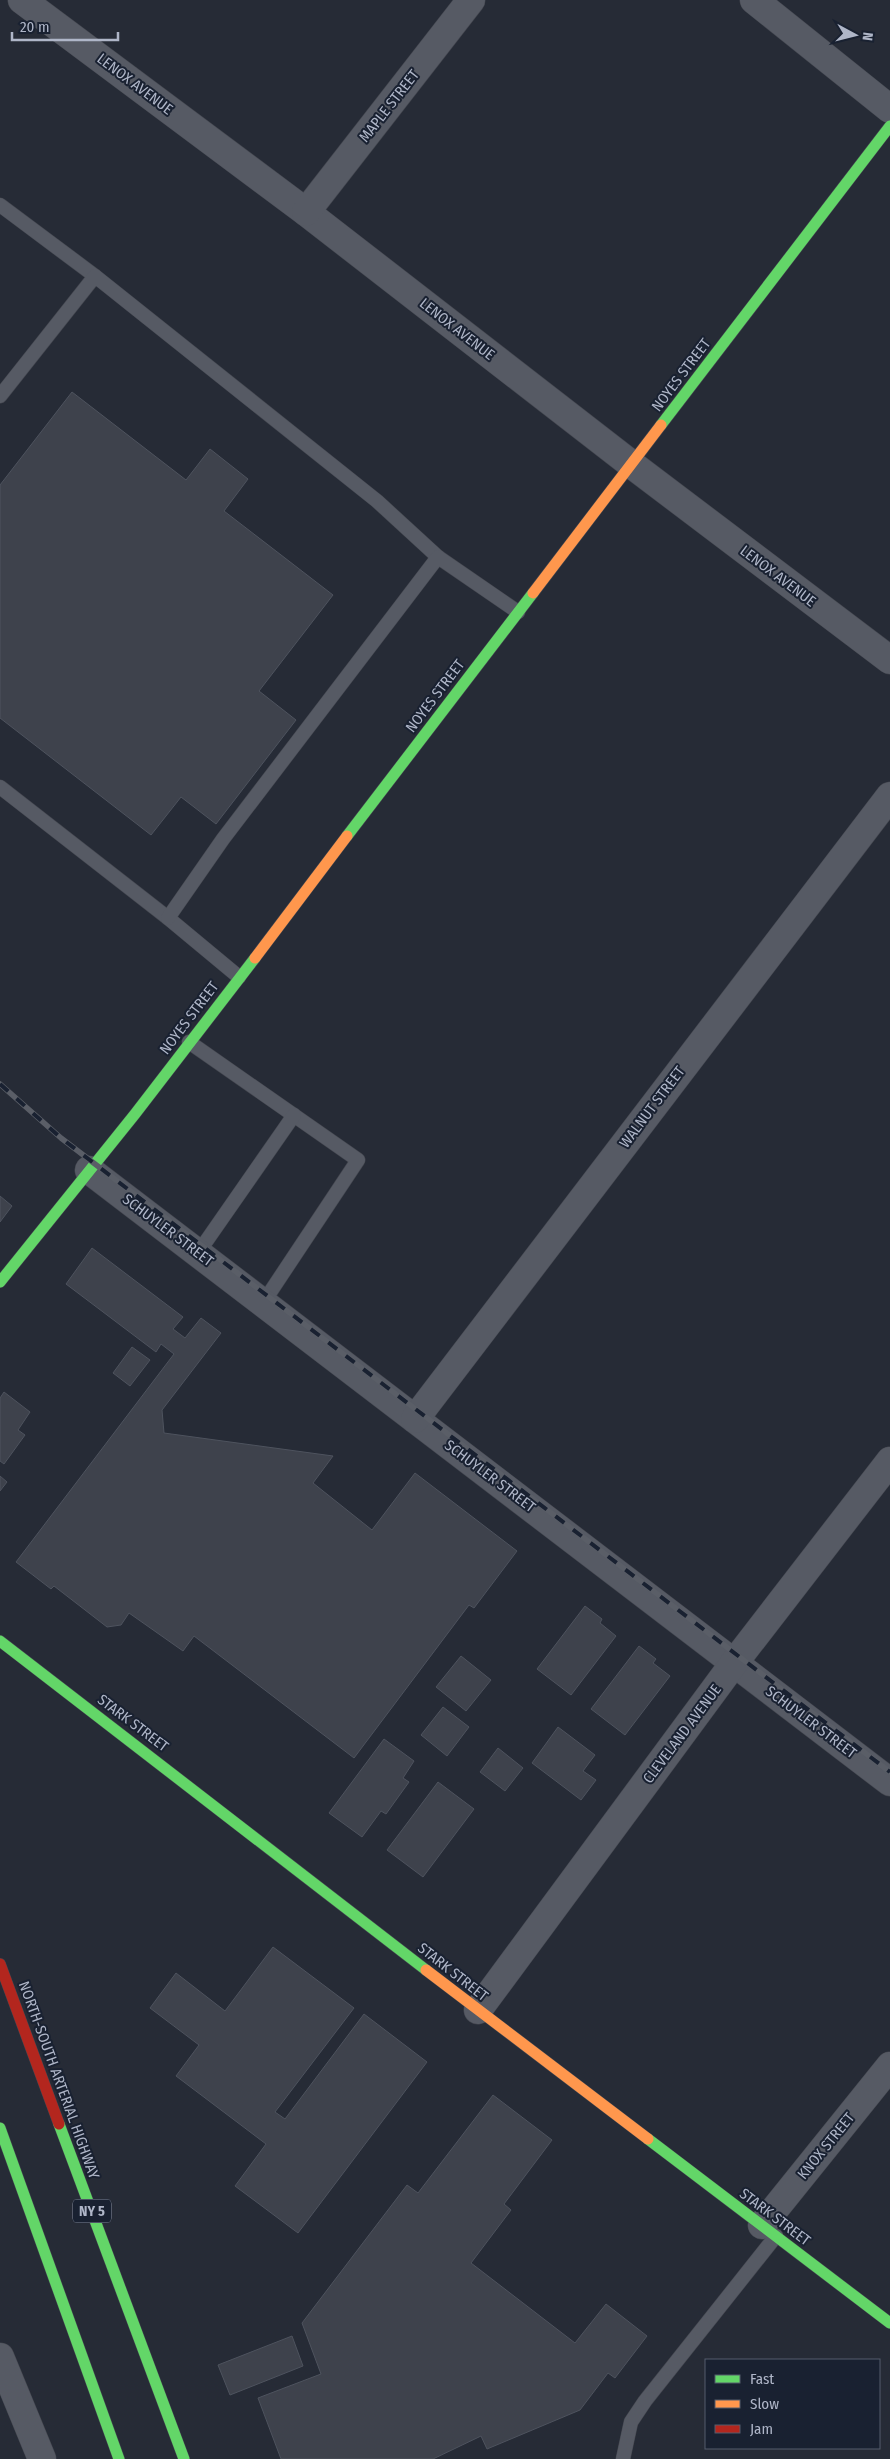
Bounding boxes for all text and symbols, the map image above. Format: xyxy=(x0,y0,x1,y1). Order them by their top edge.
scale bar xyxy=(12,10,119,42)
north arrow xyxy=(830,10,880,60)
text: 20 m xyxy=(20,18,50,36)
text: N xyxy=(858,31,876,42)
street label: LENOX AVENUE xyxy=(94,50,176,118)
street label: MAPLE STREET xyxy=(355,66,423,146)
street label: LENOX AVENUE xyxy=(416,294,498,364)
street label: NOYES STREET xyxy=(648,335,714,415)
street label: LENOX AVENUE xyxy=(737,542,819,610)
street label: NOYES STREET xyxy=(402,656,468,736)
street label: NOYES STREET xyxy=(156,978,222,1058)
street label: WALNUT STREET xyxy=(615,1063,689,1151)
street label: SCHUYLER STREET xyxy=(119,1190,217,1270)
street label: SCHUYLER STREET xyxy=(441,1436,539,1516)
street label: CLEVELAND AVENUE xyxy=(639,1681,725,1787)
street label: SCHUYLER STREET xyxy=(762,1682,860,1762)
street label: STARK STREET xyxy=(94,1691,172,1756)
street label: STARK STREET xyxy=(414,1939,492,2005)
street label: NORTH-SOUTH ARTERIAL HIGHWAY xyxy=(15,1979,103,2182)
street label: KNOX STREET xyxy=(794,2109,858,2183)
street label: STARK STREET xyxy=(736,2185,814,2250)
road number: NY 5 xyxy=(73,2200,111,2222)
legend xyxy=(705,2359,880,2449)
text: Fast xyxy=(750,2370,774,2388)
text: Slow xyxy=(750,2395,779,2413)
text: Jam xyxy=(750,2420,773,2438)

